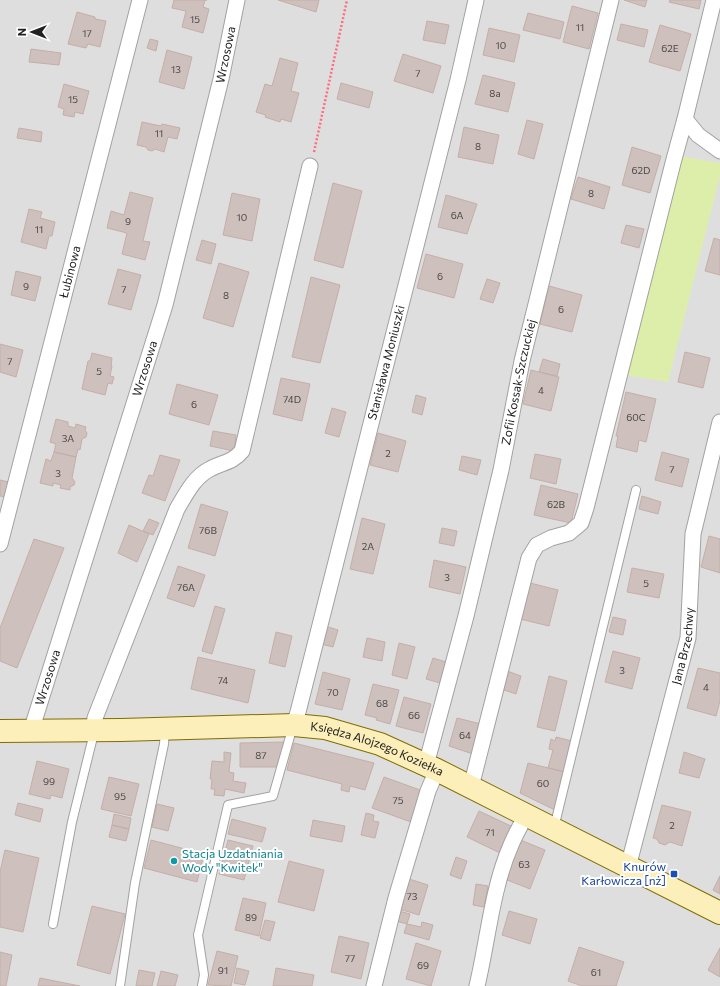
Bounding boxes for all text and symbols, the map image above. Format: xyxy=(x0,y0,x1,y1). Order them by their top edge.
north arrow xyxy=(12,12,52,52)
house number: 15 xyxy=(190,13,200,25)
house number: 11 xyxy=(576,21,584,33)
street label: Wrzosowa xyxy=(212,25,237,84)
house number: 17 xyxy=(82,27,92,39)
text: N xyxy=(15,28,28,36)
house number: 10 xyxy=(496,39,506,51)
house number: 62E xyxy=(661,42,679,54)
house number: 13 xyxy=(171,63,181,75)
house number: 7 xyxy=(415,67,421,79)
house number: 8a xyxy=(489,87,501,99)
house number: 15 xyxy=(68,93,78,105)
house number: 11 xyxy=(155,127,163,139)
house number: 8 xyxy=(475,140,481,152)
house number: 62D xyxy=(632,164,650,176)
house number: 8 xyxy=(588,187,594,199)
house number: 6A xyxy=(451,209,463,221)
house number: 10 xyxy=(237,211,247,223)
house number: 9 xyxy=(125,215,131,227)
house number: 11 xyxy=(35,223,43,235)
street label: Łubinowa xyxy=(55,244,83,300)
house number: 6 xyxy=(437,270,443,282)
house number: 9 xyxy=(23,280,29,292)
house number: 7 xyxy=(121,283,127,295)
house number: 8 xyxy=(223,289,229,301)
house number: 6 xyxy=(558,303,564,315)
street label: Stanisława Moniuszki xyxy=(364,304,407,421)
street label: Zofii Kossak-Szczuckiej xyxy=(498,318,538,446)
street label: Wrzosowa xyxy=(129,339,159,398)
house number: 7 xyxy=(7,355,13,367)
house number: 5 xyxy=(96,365,102,377)
house number: 4 xyxy=(538,384,544,396)
house number: 74D xyxy=(283,393,301,405)
house number: 6 xyxy=(191,398,197,410)
house number: 60C xyxy=(626,411,646,423)
house number: 3A xyxy=(62,432,74,444)
house number: 2 xyxy=(385,447,391,459)
house number: 7 xyxy=(669,463,675,475)
house number: 3 xyxy=(55,467,61,479)
house number: 62B xyxy=(547,498,566,510)
house number: 76B xyxy=(199,524,217,536)
house number: 2A xyxy=(362,540,374,552)
house number: 3 xyxy=(444,571,450,583)
house number: 5 xyxy=(643,577,649,589)
house number: 76A xyxy=(177,581,195,593)
street label: Jana Brzechwy xyxy=(668,607,695,686)
street label: Wrzosowa xyxy=(32,648,62,707)
house number: 3 xyxy=(619,664,625,676)
house number: 74 xyxy=(218,674,228,686)
house number: 4 xyxy=(703,681,709,693)
house number: 70 xyxy=(327,686,339,698)
house number: 68 xyxy=(376,697,388,709)
house number: 66 xyxy=(408,709,420,721)
street label: Księdza Alojzego Koziełka xyxy=(310,719,446,778)
house number: 64 xyxy=(459,729,471,741)
house number: 87 xyxy=(255,749,267,761)
house number: 99 xyxy=(43,775,55,787)
house number: 60 xyxy=(537,777,549,789)
house number: 95 xyxy=(114,790,126,802)
house number: 75 xyxy=(393,794,404,806)
house number: 2 xyxy=(669,819,675,831)
house number: 71 xyxy=(485,826,495,838)
place label: Stacja Uzdatniania Wody "Kwitek" xyxy=(182,846,283,874)
marker: Stacja Uzdatniania Wody "Kwitek" xyxy=(169,856,179,866)
house number: 63 xyxy=(518,858,530,870)
place label: Knurów Karłowicza [nż] xyxy=(581,859,666,887)
marker: Knurów Karłowicza [nż] xyxy=(669,869,679,879)
house number: 73 xyxy=(407,890,418,902)
house number: 89 xyxy=(245,911,257,923)
house number: 77 xyxy=(345,952,355,964)
house number: 69 xyxy=(417,959,429,971)
house number: 91 xyxy=(218,964,228,976)
house number: 61 xyxy=(591,966,601,978)

